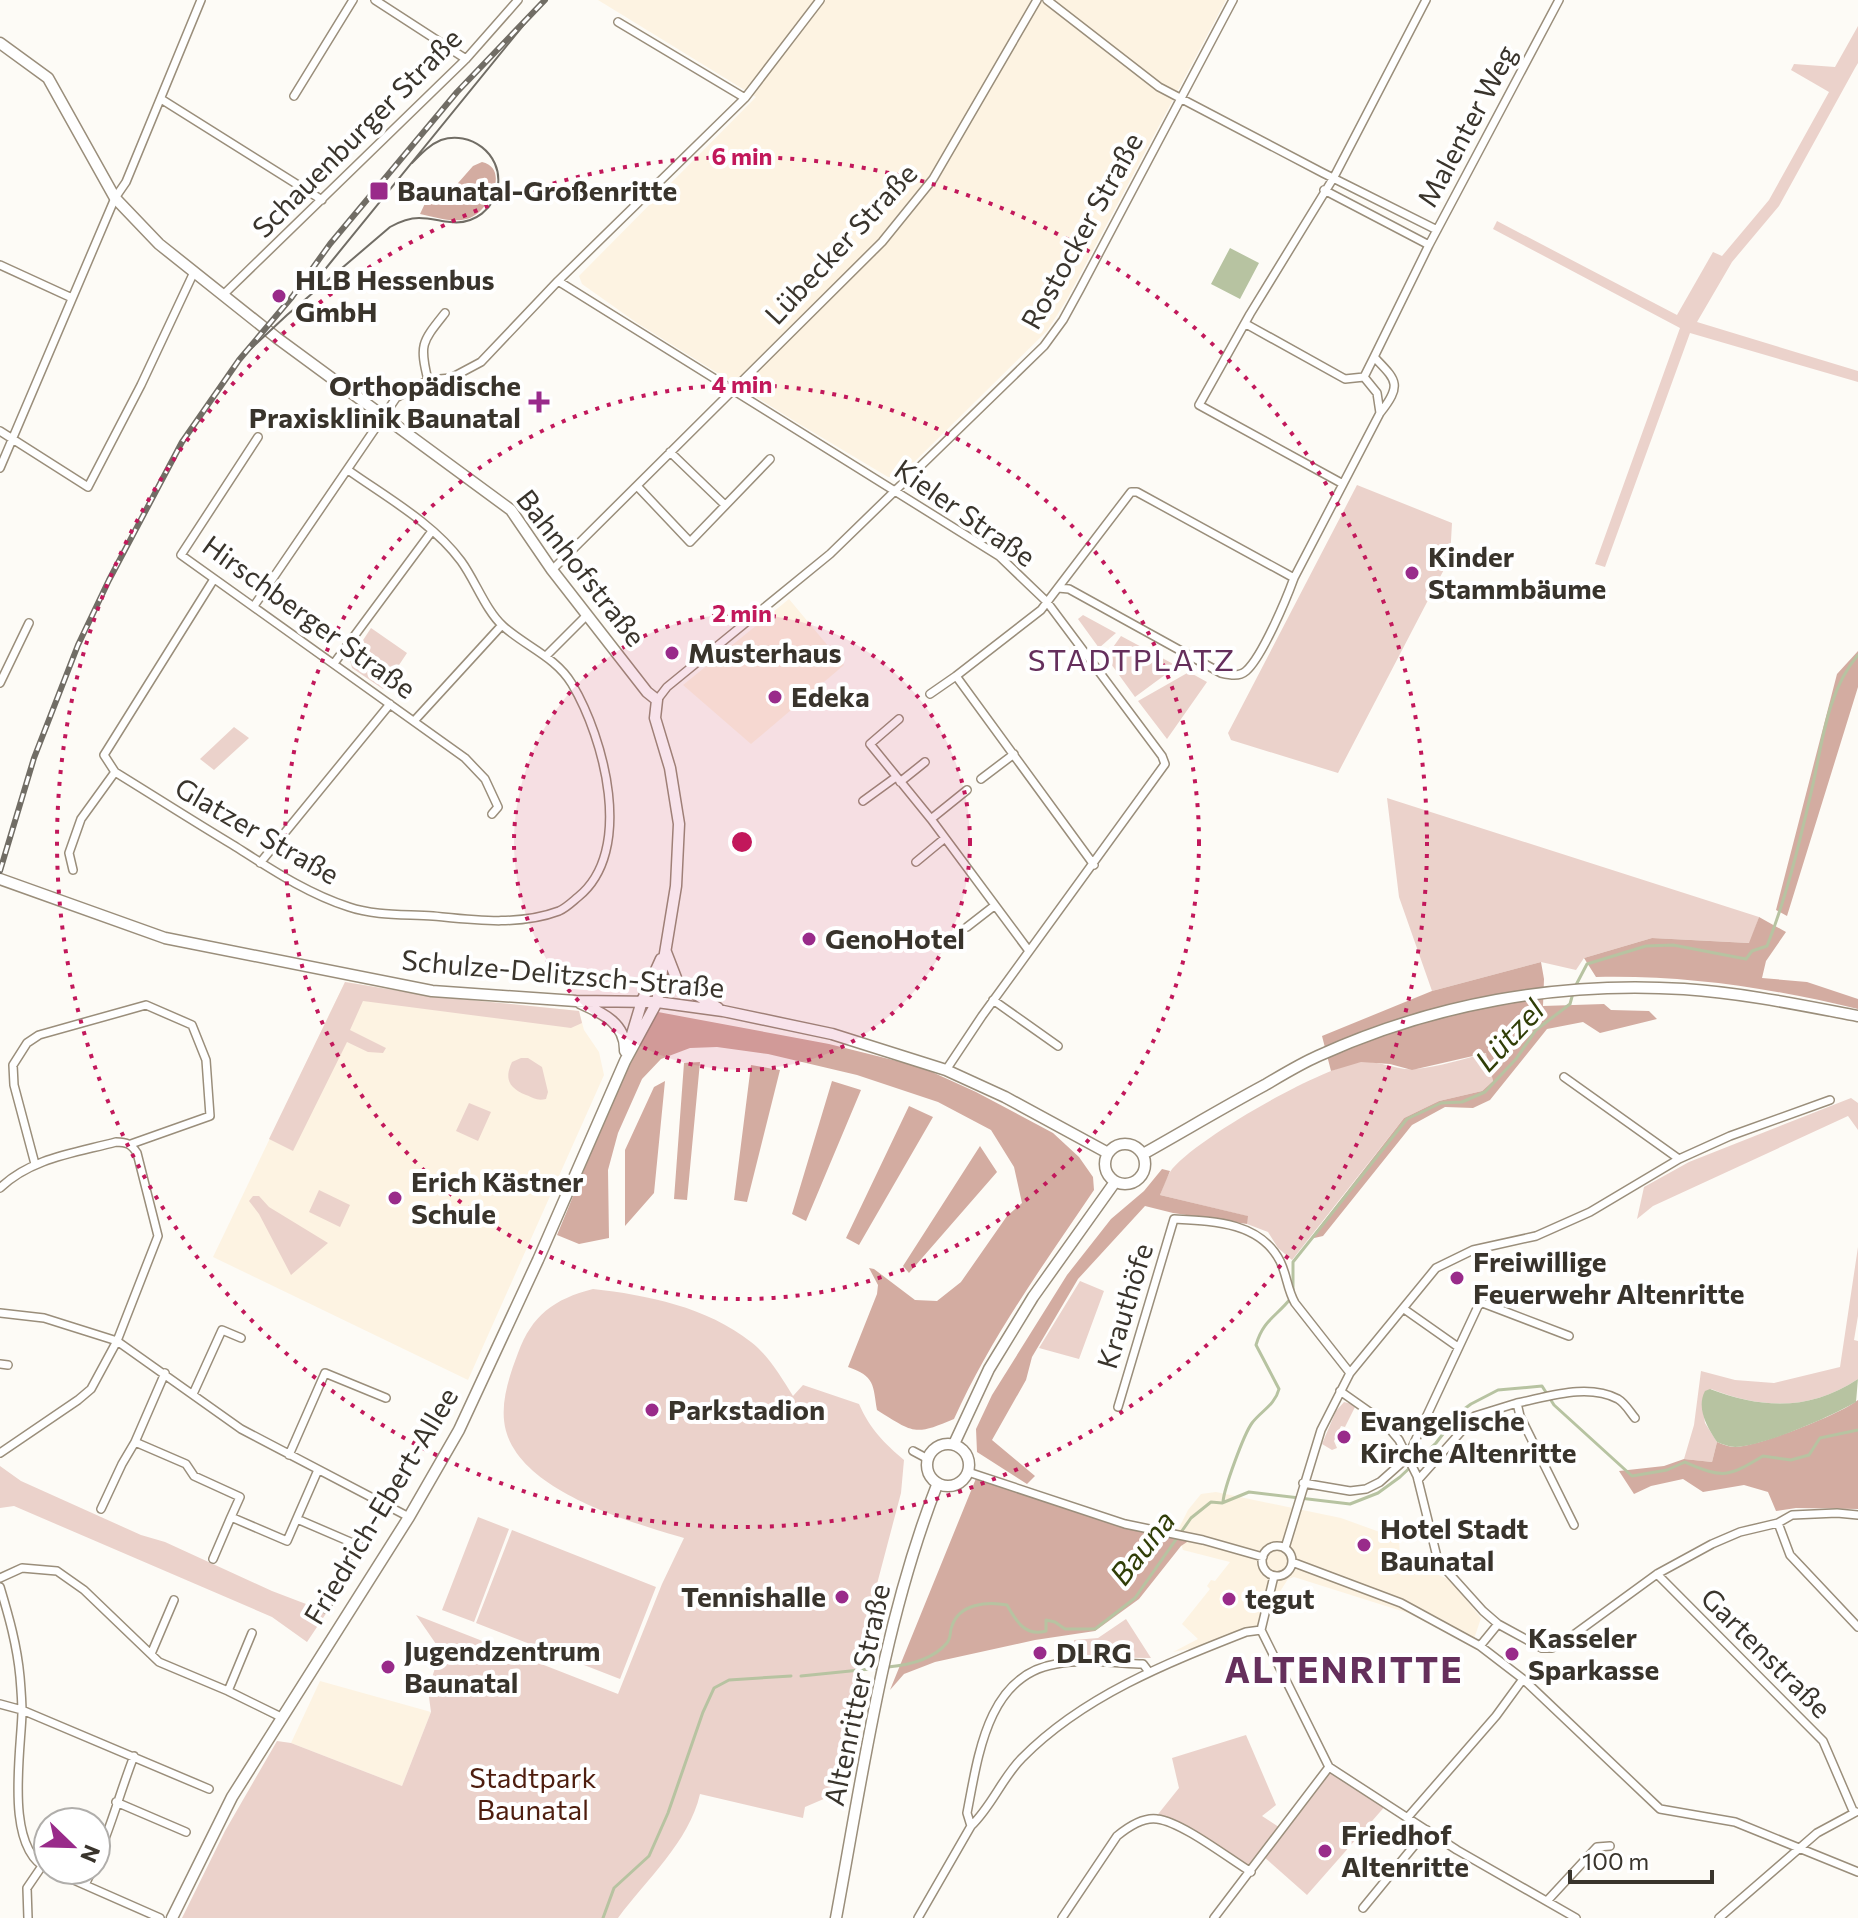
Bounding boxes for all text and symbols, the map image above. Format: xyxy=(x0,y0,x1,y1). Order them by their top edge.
street label: Schauenburger Straße xyxy=(245,21,468,244)
street label: Malenter Weg xyxy=(1409,39,1523,212)
street label: Rostocker Straße xyxy=(1013,126,1149,335)
text: 6 min xyxy=(712,141,772,170)
street label: Lübecker Straße xyxy=(757,156,924,331)
place label: Baunatal-Großenritte xyxy=(397,173,677,207)
marker: Baunatal-Großenritte xyxy=(368,180,390,202)
place label: HLB Hessenbus GmbH xyxy=(295,262,494,328)
marker: HLB Hessenbus GmbH xyxy=(270,287,288,305)
place label: Orthopädische Praxisklinik Baunatal xyxy=(249,368,521,434)
text: 4 min xyxy=(712,369,772,398)
marker: Orthopädische Praxisklinik Baunatal xyxy=(528,391,550,413)
street label: Kieler Straße xyxy=(889,451,1043,573)
street label: Bahnhofstraße xyxy=(510,482,654,653)
street label: Hirschberger Straße xyxy=(196,527,423,705)
place label: Kinder Stammbäume xyxy=(1428,539,1606,605)
marker: Kinder Stammbäume xyxy=(1403,564,1421,582)
text: 2 min xyxy=(712,598,772,627)
place label: Musterhaus xyxy=(688,635,842,669)
district label: STADTPLATZ xyxy=(1028,640,1236,677)
marker: Musterhaus xyxy=(663,644,681,662)
place label: Edeka xyxy=(791,679,870,713)
marker: Edeka xyxy=(766,688,784,706)
street label: Glatzer Straße xyxy=(169,769,346,891)
centre of rings xyxy=(728,828,756,856)
place label: GenoHotel xyxy=(825,921,965,955)
marker: GenoHotel xyxy=(800,930,818,948)
street label: Schulze-Delitzsch-Straße xyxy=(400,942,726,1004)
water label: Lützel xyxy=(1466,990,1551,1078)
place label: Erich Kästner Schule xyxy=(411,1164,584,1230)
marker: Erich Kästner Schule xyxy=(386,1189,404,1207)
street label: Krauthöfe xyxy=(1089,1239,1159,1372)
place label: Freiwillige Feuerwehr Altenritte xyxy=(1473,1244,1744,1310)
marker: Freiwillige Feuerwehr Altenritte xyxy=(1448,1269,1466,1287)
street label: Friedrich-Ebert-Allee xyxy=(296,1381,464,1630)
place label: Parkstadion xyxy=(668,1392,825,1426)
marker: Parkstadion xyxy=(643,1401,661,1419)
place label: Evangelische Kirche Altenritte xyxy=(1360,1403,1576,1469)
marker: Evangelische Kirche Altenritte xyxy=(1335,1428,1353,1446)
water label: Bauna xyxy=(1100,1502,1182,1591)
place label: Hotel Stadt Baunatal xyxy=(1380,1511,1529,1577)
marker: Hotel Stadt Baunatal xyxy=(1355,1536,1373,1554)
place label: Tennishalle xyxy=(681,1579,826,1613)
street label: Gartenstraße xyxy=(1695,1580,1839,1724)
street label: Altenritter Straße xyxy=(816,1581,896,1809)
place label: tegut xyxy=(1245,1581,1315,1615)
marker: Tennishalle xyxy=(833,1588,851,1606)
marker: tegut xyxy=(1220,1590,1238,1608)
place label: Kasseler Sparkasse xyxy=(1528,1620,1659,1686)
place label: Jugendzentrum Baunatal xyxy=(404,1633,600,1699)
place label: DLRG xyxy=(1056,1635,1132,1669)
marker: DLRG xyxy=(1031,1644,1049,1662)
marker: Kasseler Sparkasse xyxy=(1503,1645,1521,1663)
district label: ALTENRITTE xyxy=(1224,1646,1464,1690)
marker: Jugendzentrum Baunatal xyxy=(379,1658,397,1676)
park label: Stadtpark Baunatal xyxy=(469,1760,597,1826)
north arrow xyxy=(32,1806,112,1886)
place label: Friedhof Altenritte xyxy=(1341,1817,1469,1883)
scale bar xyxy=(1570,1834,1712,1884)
text: N xyxy=(75,1841,107,1867)
marker: Friedhof Altenritte xyxy=(1316,1842,1334,1860)
text: 100 m xyxy=(1582,1846,1649,1875)

